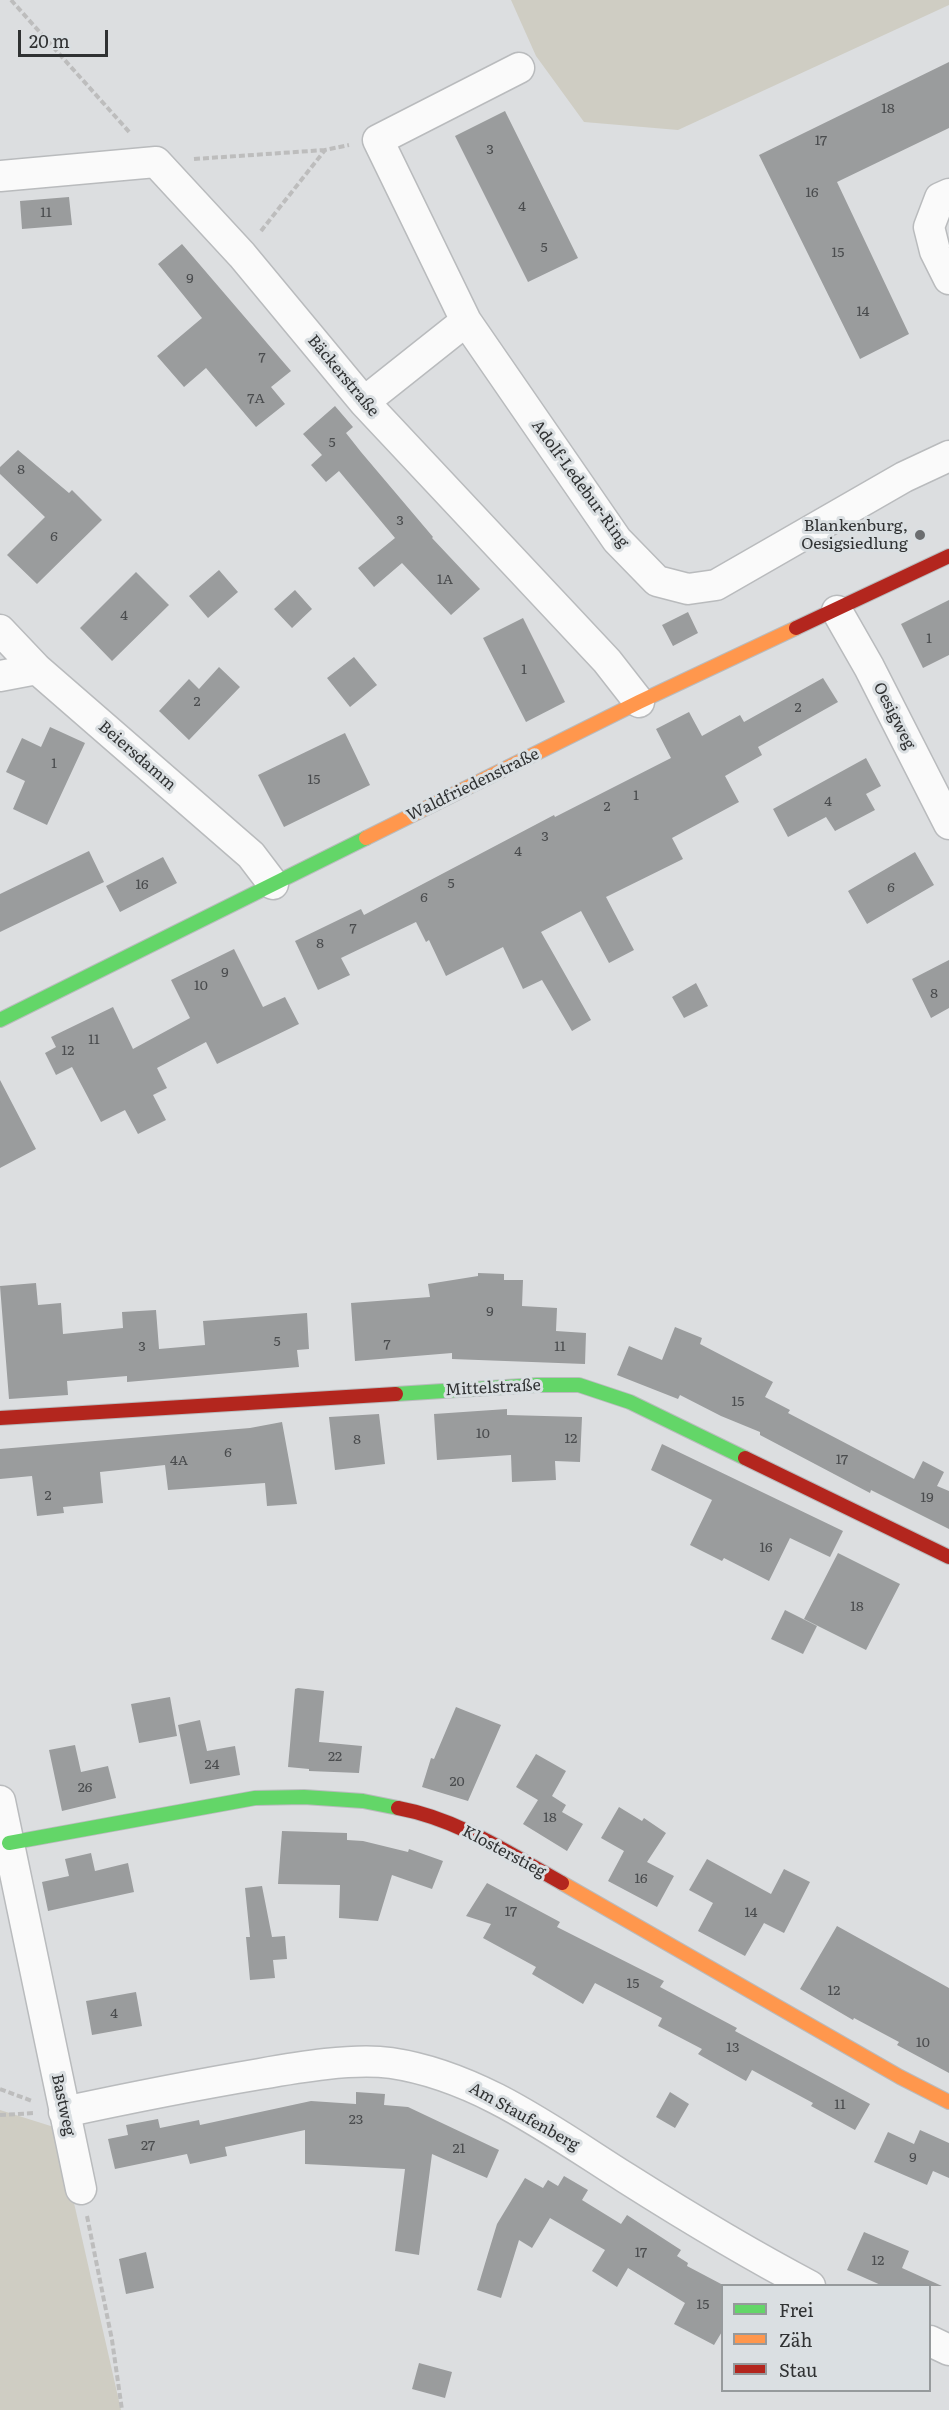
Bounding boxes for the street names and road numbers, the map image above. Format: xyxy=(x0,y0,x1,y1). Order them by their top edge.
street label: Bäckerstraße xyxy=(303,331,383,421)
street label: Adolf-Ledebur-Ring xyxy=(527,416,633,552)
street label: Oesigweg xyxy=(869,679,919,753)
street label: Beiersdamm xyxy=(94,717,180,795)
street label: Waldfriedenstraße xyxy=(404,745,542,825)
street label: Mittelstraße xyxy=(445,1376,541,1400)
street label: Klosterstieg xyxy=(459,1822,549,1882)
street label: Bastweg xyxy=(47,2072,79,2138)
street label: Am Staufenberg xyxy=(466,2079,582,2155)

